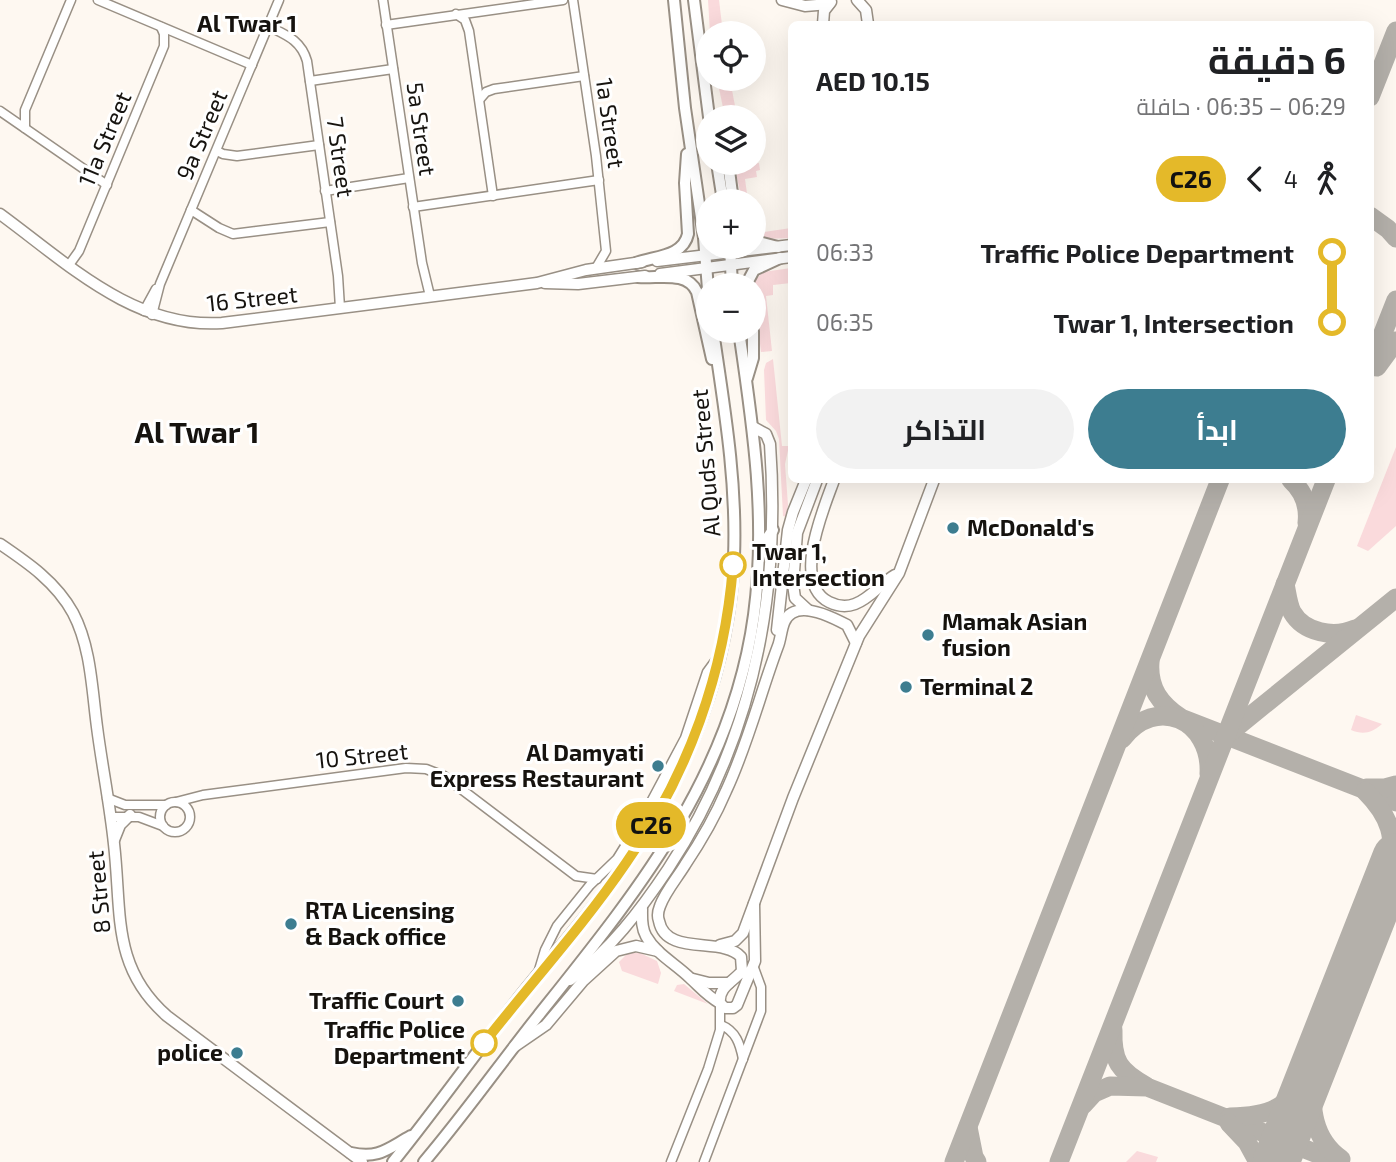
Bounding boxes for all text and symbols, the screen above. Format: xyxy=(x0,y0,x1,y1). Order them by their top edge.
district label: Al Twar 1 xyxy=(197,8,297,37)
map controls xyxy=(696,21,766,343)
button: locate xyxy=(696,21,766,91)
text: 6 دقيقة xyxy=(1208,36,1346,82)
text: AED 10.15 xyxy=(816,65,930,96)
street label: 1a Street xyxy=(591,76,631,170)
street label: 5a Street xyxy=(402,80,442,178)
street label: 9a Street xyxy=(170,85,233,184)
street label: 11a Street xyxy=(72,87,137,190)
text: 06:29 – 06:35 · حافلة xyxy=(1136,92,1346,120)
button: layers xyxy=(696,105,766,175)
street label: 7 Street xyxy=(322,115,361,199)
icon: back xyxy=(1236,160,1274,198)
icon: walk xyxy=(1308,160,1346,198)
text: C26 xyxy=(1170,164,1212,193)
text: 4 xyxy=(1284,165,1298,193)
button: + xyxy=(696,189,766,259)
text: Traffic Police Department xyxy=(980,237,1294,268)
text: 06:33 xyxy=(816,238,874,266)
button: − xyxy=(696,273,766,343)
street label: 16 Street xyxy=(205,279,299,317)
text: Twar 1, Intersection xyxy=(1054,307,1294,338)
text: 06:35 xyxy=(816,308,874,336)
street label: Al Quds Street xyxy=(685,388,725,538)
button: التذاكر xyxy=(816,389,1074,469)
button: ابدأ xyxy=(1088,389,1346,469)
district label: Al Twar 1 xyxy=(134,413,260,449)
place label: McDonald's xyxy=(967,513,1094,541)
marker: McDonald's xyxy=(945,520,961,536)
place label: Twar 1, Intersection xyxy=(752,537,885,591)
marker: Twar 1, Intersection xyxy=(720,552,746,578)
place label: Mamak Asian fusion xyxy=(942,607,1087,661)
marker: Mamak Asian fusion xyxy=(920,627,936,643)
place label: Terminal 2 xyxy=(920,672,1033,700)
marker: Terminal 2 xyxy=(898,679,914,695)
street label: 10 Street xyxy=(315,736,409,774)
place label: Al Damyati Express Restaurant xyxy=(430,738,644,792)
marker: Al Damyati Express Restaurant xyxy=(650,758,666,774)
line badge: C26 xyxy=(611,802,691,848)
text: C26 xyxy=(630,810,672,839)
street label: 8 Street xyxy=(80,849,116,935)
place label: RTA Licensing & Back office xyxy=(305,896,455,950)
marker: RTA Licensing & Back office xyxy=(283,916,299,932)
place label: Traffic Court xyxy=(309,986,444,1014)
marker: Traffic Court xyxy=(450,993,466,1009)
place label: Traffic Police Department xyxy=(324,1015,465,1069)
marker: Traffic Police Department xyxy=(471,1030,497,1056)
place label: police xyxy=(157,1038,223,1066)
marker: police xyxy=(229,1045,245,1061)

